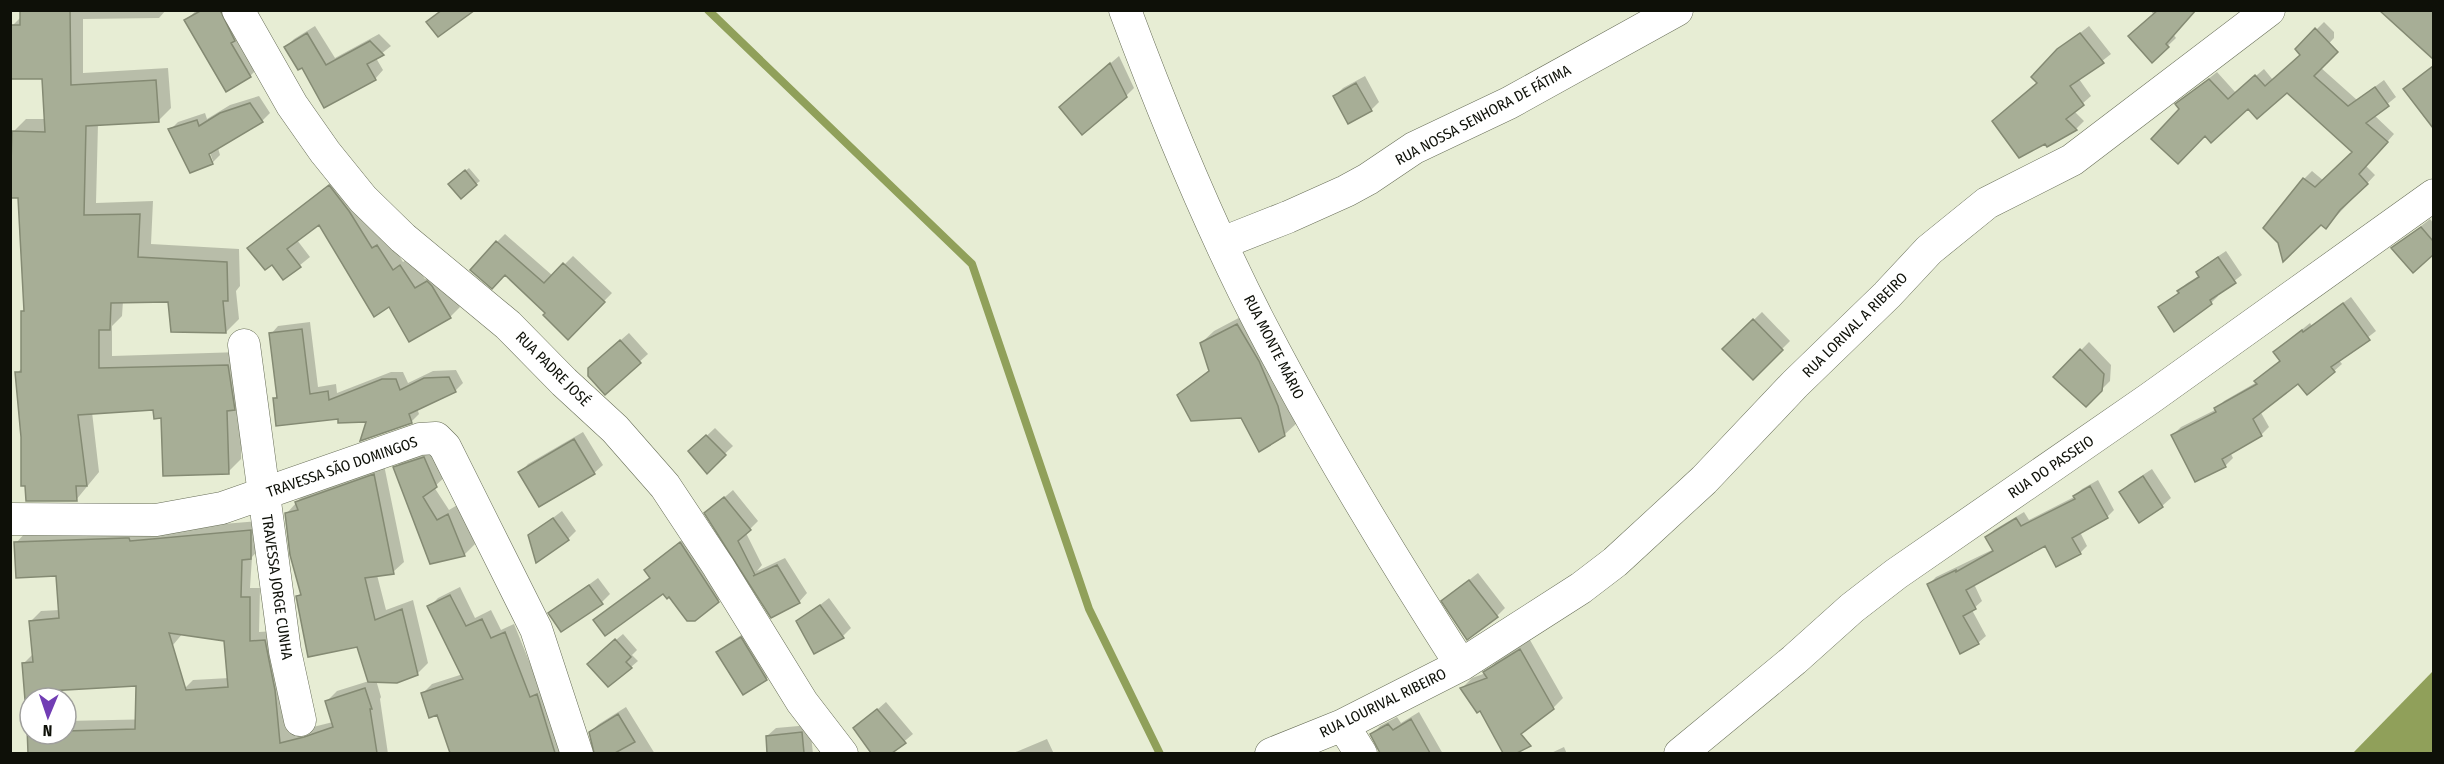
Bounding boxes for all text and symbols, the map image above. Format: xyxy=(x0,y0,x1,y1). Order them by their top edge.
street label: RUA NOSSA SENHORA DE FÁTIMA xyxy=(1392,61,1574,169)
street label: RUA LORIVAL A RIBEIRO xyxy=(1799,269,1911,381)
street label: RUA MONTE MÁRIO xyxy=(1240,292,1308,402)
street label: RUA PADRE JOSÉ xyxy=(512,328,594,410)
street label: RUA DO PASSEIO xyxy=(2005,432,2097,502)
street label: TRAVESSA SÃO DOMINGOS xyxy=(264,433,420,501)
street label: TRAVESSA JORGE CUNHA xyxy=(258,513,296,661)
street label: RUA LOURIVAL RIBEIRO xyxy=(1317,665,1449,741)
north arrow xyxy=(18,686,78,746)
text: N xyxy=(42,721,53,740)

